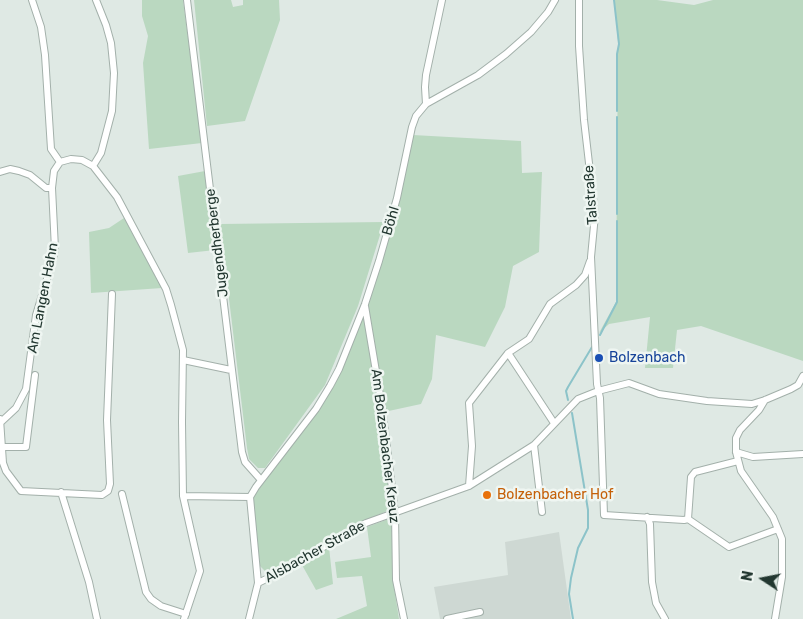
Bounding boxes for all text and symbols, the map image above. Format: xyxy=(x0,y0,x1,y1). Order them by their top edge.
street label: Talstraße xyxy=(581,165,601,225)
street label: Jugendherberge xyxy=(202,188,232,298)
street label: Böhl xyxy=(379,205,403,237)
street label: Am Langen Hahn xyxy=(24,241,62,355)
place label: Bolzenbach xyxy=(609,350,685,366)
marker: Bolzenbach xyxy=(593,352,605,364)
street label: Am Bolzenbacher Kreuz xyxy=(367,368,403,524)
place label: Bolzenbacher Hof xyxy=(497,487,613,503)
marker: Bolzenbacher Hof xyxy=(481,489,493,501)
street label: Alsbacher Straße xyxy=(262,517,368,587)
north arrow xyxy=(738,554,788,604)
text: N xyxy=(738,569,757,583)

